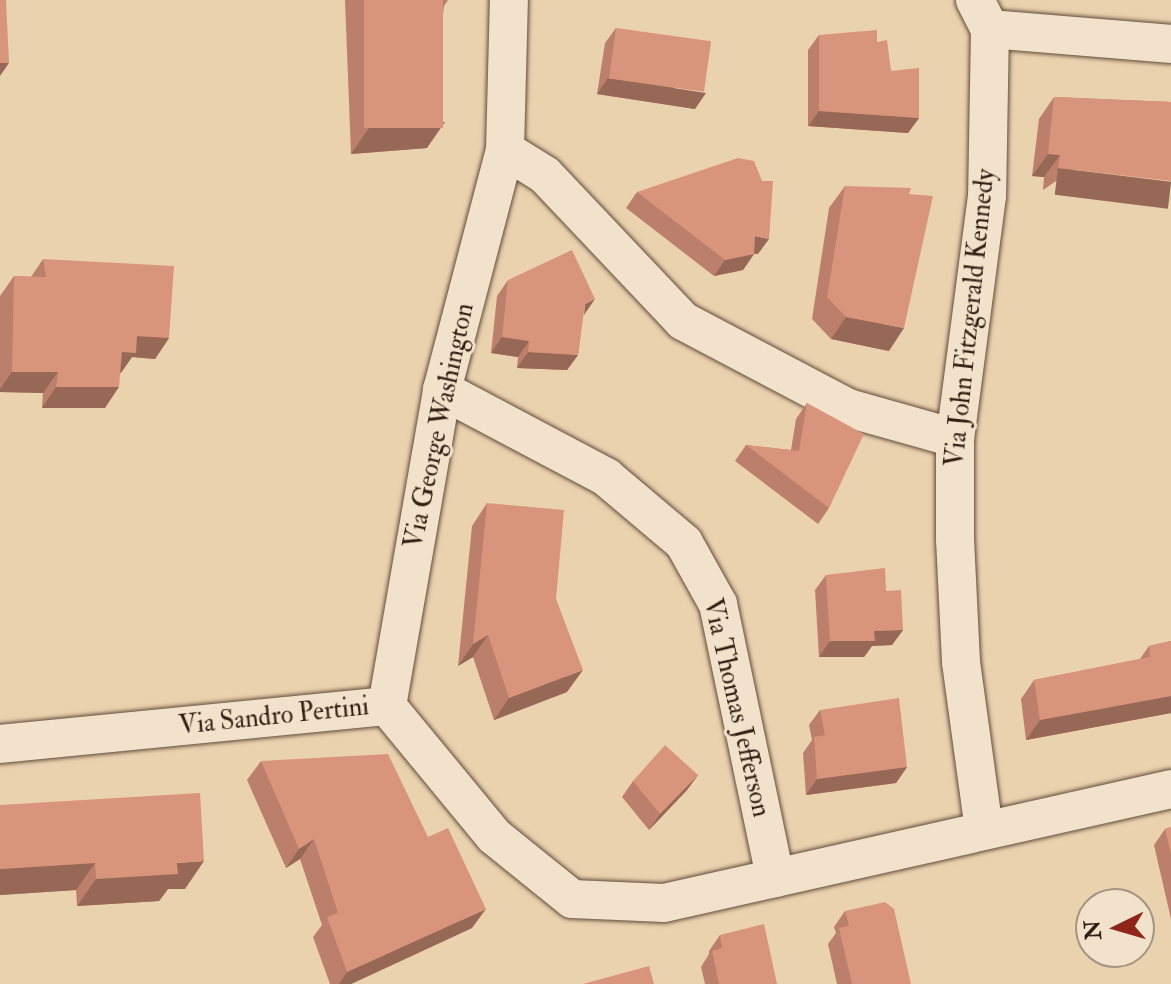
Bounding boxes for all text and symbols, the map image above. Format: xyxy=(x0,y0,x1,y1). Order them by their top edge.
street label: Via John Fitzgerald Kennedy xyxy=(940,167,1002,469)
street label: Via George Washington xyxy=(399,300,481,552)
street label: Via Thomas Jefferson xyxy=(696,596,776,820)
street label: Via Sandro Pertini xyxy=(177,692,371,742)
north arrow xyxy=(1075,888,1155,968)
text: N xyxy=(1078,919,1108,941)

